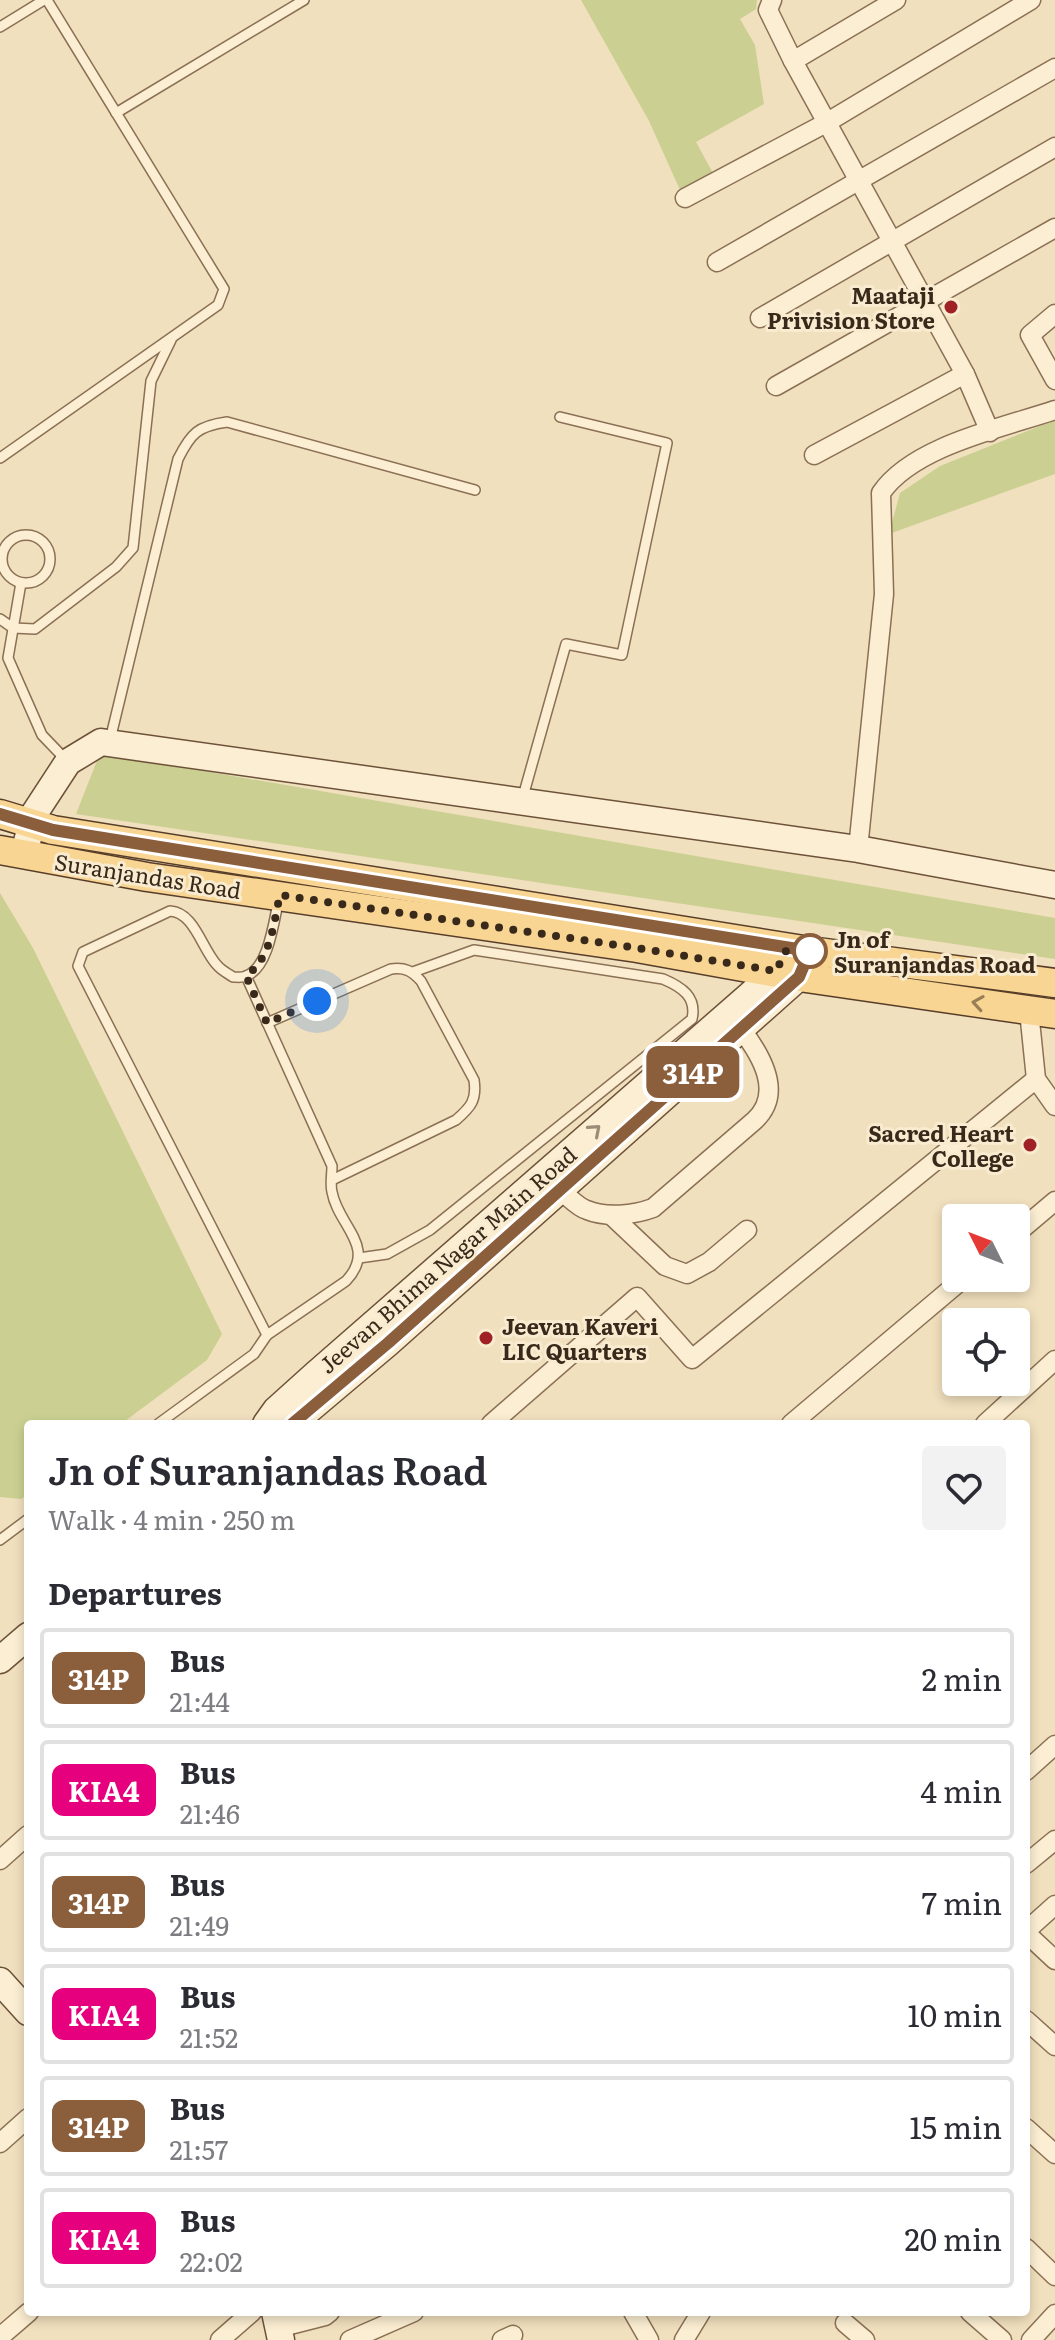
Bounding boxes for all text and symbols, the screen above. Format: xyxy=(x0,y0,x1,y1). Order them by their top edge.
place label: Maataji Privision Store xyxy=(767,278,935,336)
marker: Maataji Privision Store xyxy=(942,298,960,316)
street label: Suranjandas Road xyxy=(52,844,244,906)
place label: Jn of Suranjandas Road xyxy=(834,922,1036,980)
marker: Jn of Suranjandas Road xyxy=(793,934,827,968)
your location xyxy=(297,981,337,1021)
one-way arrow xyxy=(971,995,985,1012)
line badge: 314P xyxy=(637,1046,749,1098)
text: 314P xyxy=(662,1051,724,1093)
place label: Sacred Heart College xyxy=(868,1116,1014,1174)
one-way arrow xyxy=(586,1125,601,1140)
marker: Sacred Heart College xyxy=(1021,1136,1039,1154)
street label: Jeevan Bhima Nagar Main Road xyxy=(311,1138,583,1380)
north arrow xyxy=(942,1204,1030,1292)
map controls xyxy=(942,1204,1030,1396)
button: locate xyxy=(942,1308,1030,1396)
place label: Jeevan Kaveri LIC Quarters xyxy=(502,1309,658,1367)
marker: Jeevan Kaveri LIC Quarters xyxy=(477,1329,495,1347)
text: Jn of Suranjandas Road xyxy=(48,1440,488,1497)
button: heart xyxy=(922,1446,1006,1530)
text: Walk · 4 min · 250 m xyxy=(48,1499,295,1538)
text: Departures xyxy=(48,1570,222,1614)
text: Bus xyxy=(169,1637,225,1681)
text: 2 min xyxy=(922,1656,1002,1700)
text: 314P xyxy=(68,1657,129,1699)
text: 21:44 xyxy=(169,1681,230,1720)
text: Bus xyxy=(180,1749,235,1793)
text: 4 min xyxy=(921,1768,1002,1812)
text: KIA4 xyxy=(68,1769,140,1811)
text: 21:46 xyxy=(180,1793,240,1832)
text: Bus xyxy=(169,1861,225,1905)
text: 7 min xyxy=(922,1880,1002,1924)
text: 314P xyxy=(68,1881,129,1923)
text: 21:49 xyxy=(169,1905,229,1944)
text: Bus xyxy=(180,1973,235,2017)
text: 10 min xyxy=(908,1992,1002,2036)
text: KIA4 xyxy=(68,1993,140,2035)
text: 21:52 xyxy=(180,2017,238,2056)
text: Bus xyxy=(169,2085,225,2129)
text: 15 min xyxy=(910,2104,1002,2148)
text: 314P xyxy=(68,2105,129,2147)
text: 21:57 xyxy=(169,2129,228,2168)
text: Bus xyxy=(180,2197,235,2241)
text: 20 min xyxy=(905,2216,1002,2260)
text: KIA4 xyxy=(68,2217,140,2259)
text: 22:02 xyxy=(180,2241,243,2280)

